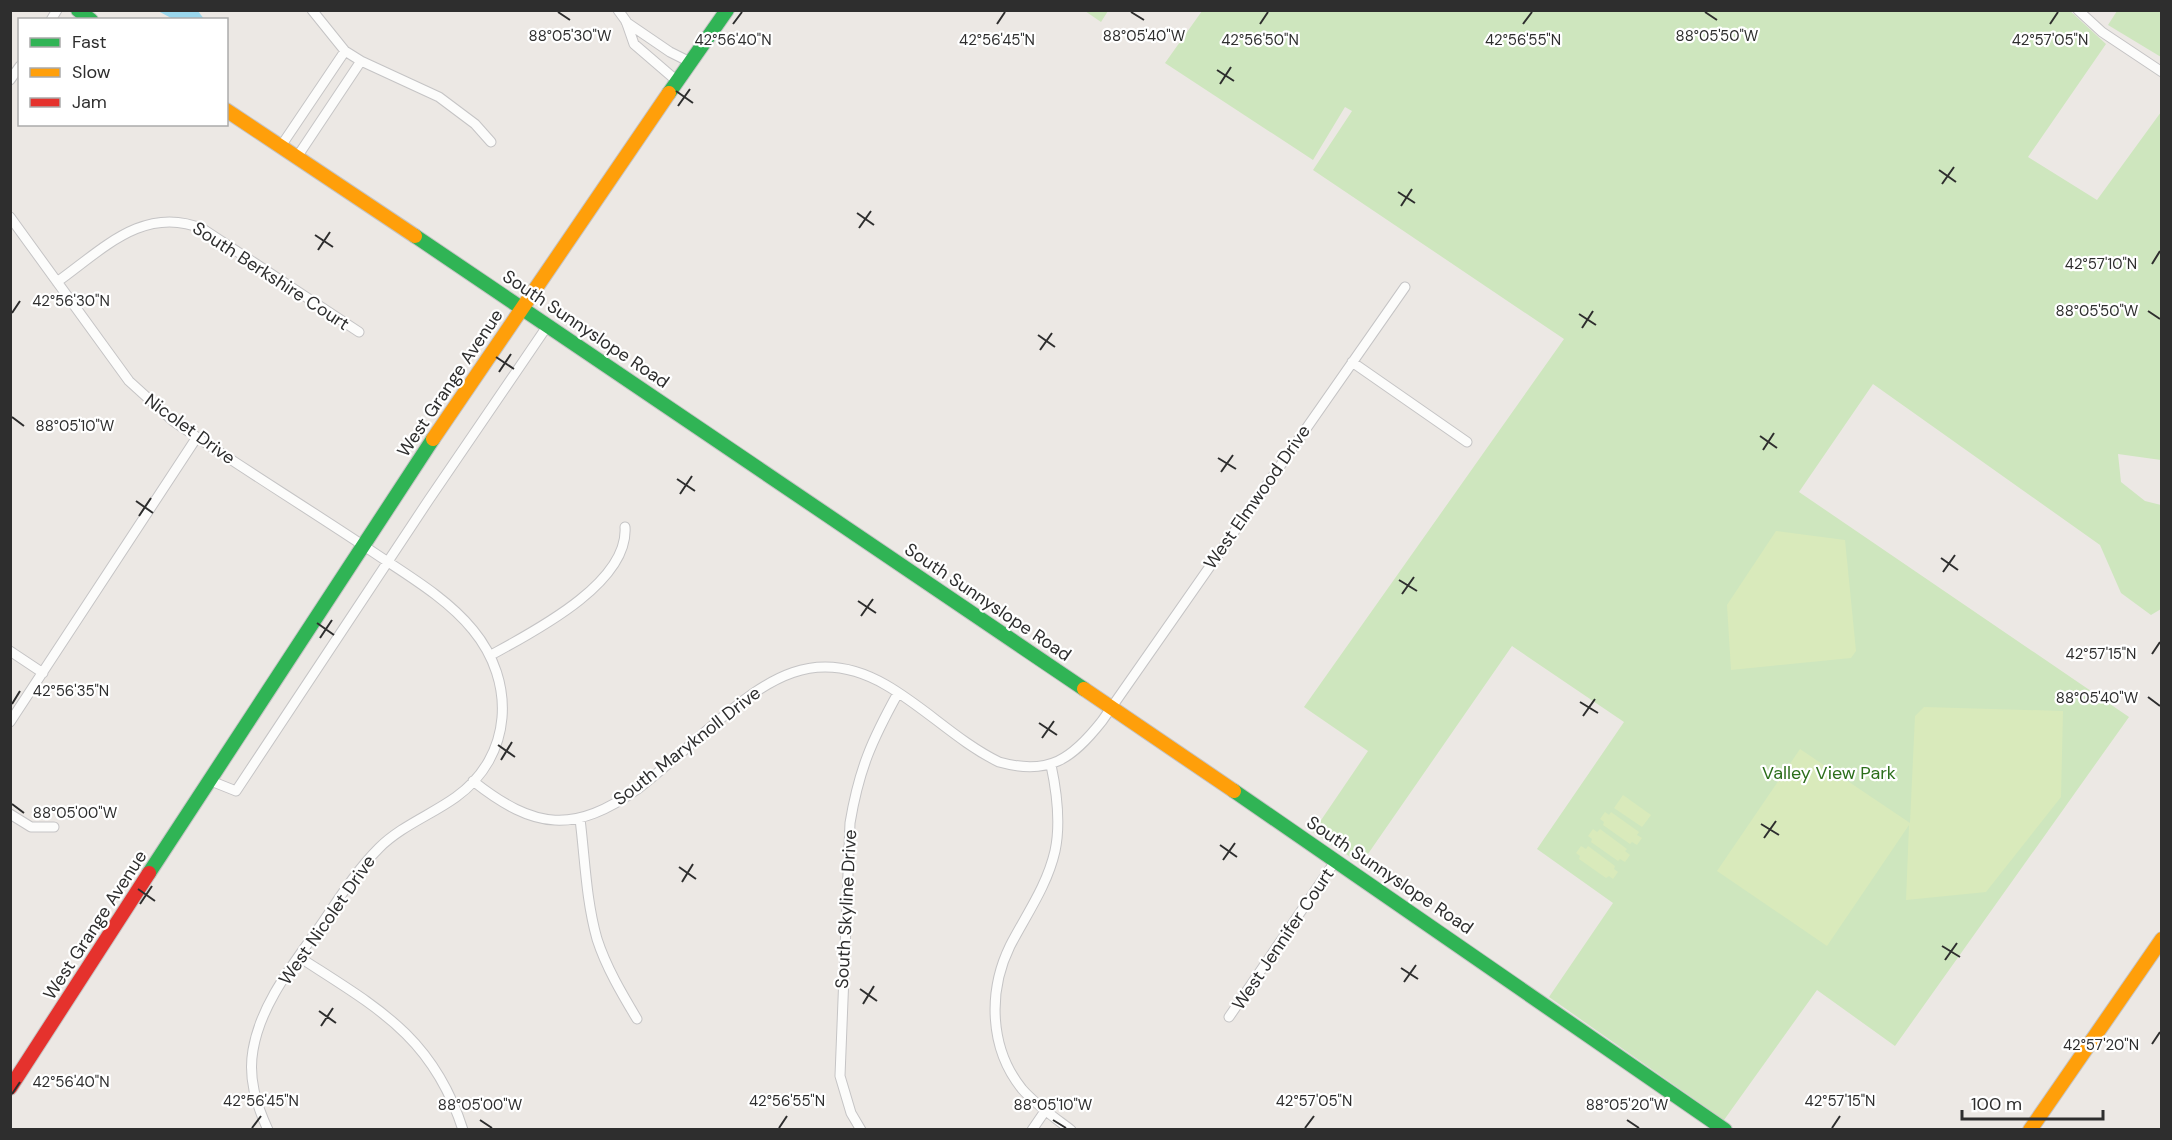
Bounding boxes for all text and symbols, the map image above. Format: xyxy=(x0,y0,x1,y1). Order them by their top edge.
legend xyxy=(18,18,228,126)
text: 88°05'30"W xyxy=(529,26,612,46)
text: 88°05'40"W xyxy=(1103,26,1186,46)
text: 88°05'50"W xyxy=(1676,26,1759,46)
text: Fast xyxy=(72,30,107,54)
text: 42°56'40"N xyxy=(694,30,772,50)
text: 42°56'45"N xyxy=(959,30,1035,50)
text: 42°56'50"N xyxy=(1221,30,1299,50)
text: 42°56'55"N xyxy=(1485,30,1561,50)
text: 42°57'05"N xyxy=(2012,30,2088,50)
text: Slow xyxy=(72,60,111,84)
text: Jam xyxy=(72,90,107,114)
street label: South Berkshire Court xyxy=(188,216,354,336)
text: 42°57'10"N xyxy=(2065,254,2137,274)
street label: South Sunnyslope Road xyxy=(498,264,674,394)
text: 42°56'30"N xyxy=(32,291,110,311)
text: 88°05'50"W xyxy=(2056,301,2139,321)
street label: West Grange Avenue xyxy=(392,304,508,462)
street label: Nicolet Drive xyxy=(140,388,240,470)
text: 88°05'10"W xyxy=(36,416,115,436)
street label: West Elmwood Drive xyxy=(1198,420,1316,574)
street label: South Sunnyslope Road xyxy=(900,537,1076,667)
text: 42°57'15"N xyxy=(2066,644,2136,664)
text: 42°56'35"N xyxy=(33,681,109,701)
street label: South Maryknoll Drive xyxy=(608,681,766,811)
text: 88°05'40"W xyxy=(2056,688,2139,708)
park label: Valley View Park xyxy=(1762,761,1896,785)
text: 88°05'00"W xyxy=(33,803,118,823)
street label: South Sunnyslope Road xyxy=(1302,810,1478,940)
street label: South Skyline Drive xyxy=(830,829,862,989)
street label: West Grange Avenue xyxy=(38,846,152,1004)
street label: West Nicolet Drive xyxy=(273,850,381,990)
street label: West Jennifer Court xyxy=(1227,863,1339,1015)
text: 42°57'20"N xyxy=(2063,1035,2139,1055)
text: 42°56'40"N xyxy=(32,1072,110,1092)
scale bar xyxy=(1962,1083,2103,1121)
text: 42°56'45"N xyxy=(223,1091,299,1111)
text: 42°56'55"N xyxy=(749,1091,825,1111)
text: 42°57'05"N xyxy=(1276,1091,1352,1111)
text: 42°57'15"N xyxy=(1805,1091,1875,1111)
text: 100 m xyxy=(1971,1092,2022,1116)
text: 88°05'00"W xyxy=(438,1095,523,1115)
text: 88°05'10"W xyxy=(1014,1095,1093,1115)
text: 88°05'20"W xyxy=(1586,1095,1669,1115)

